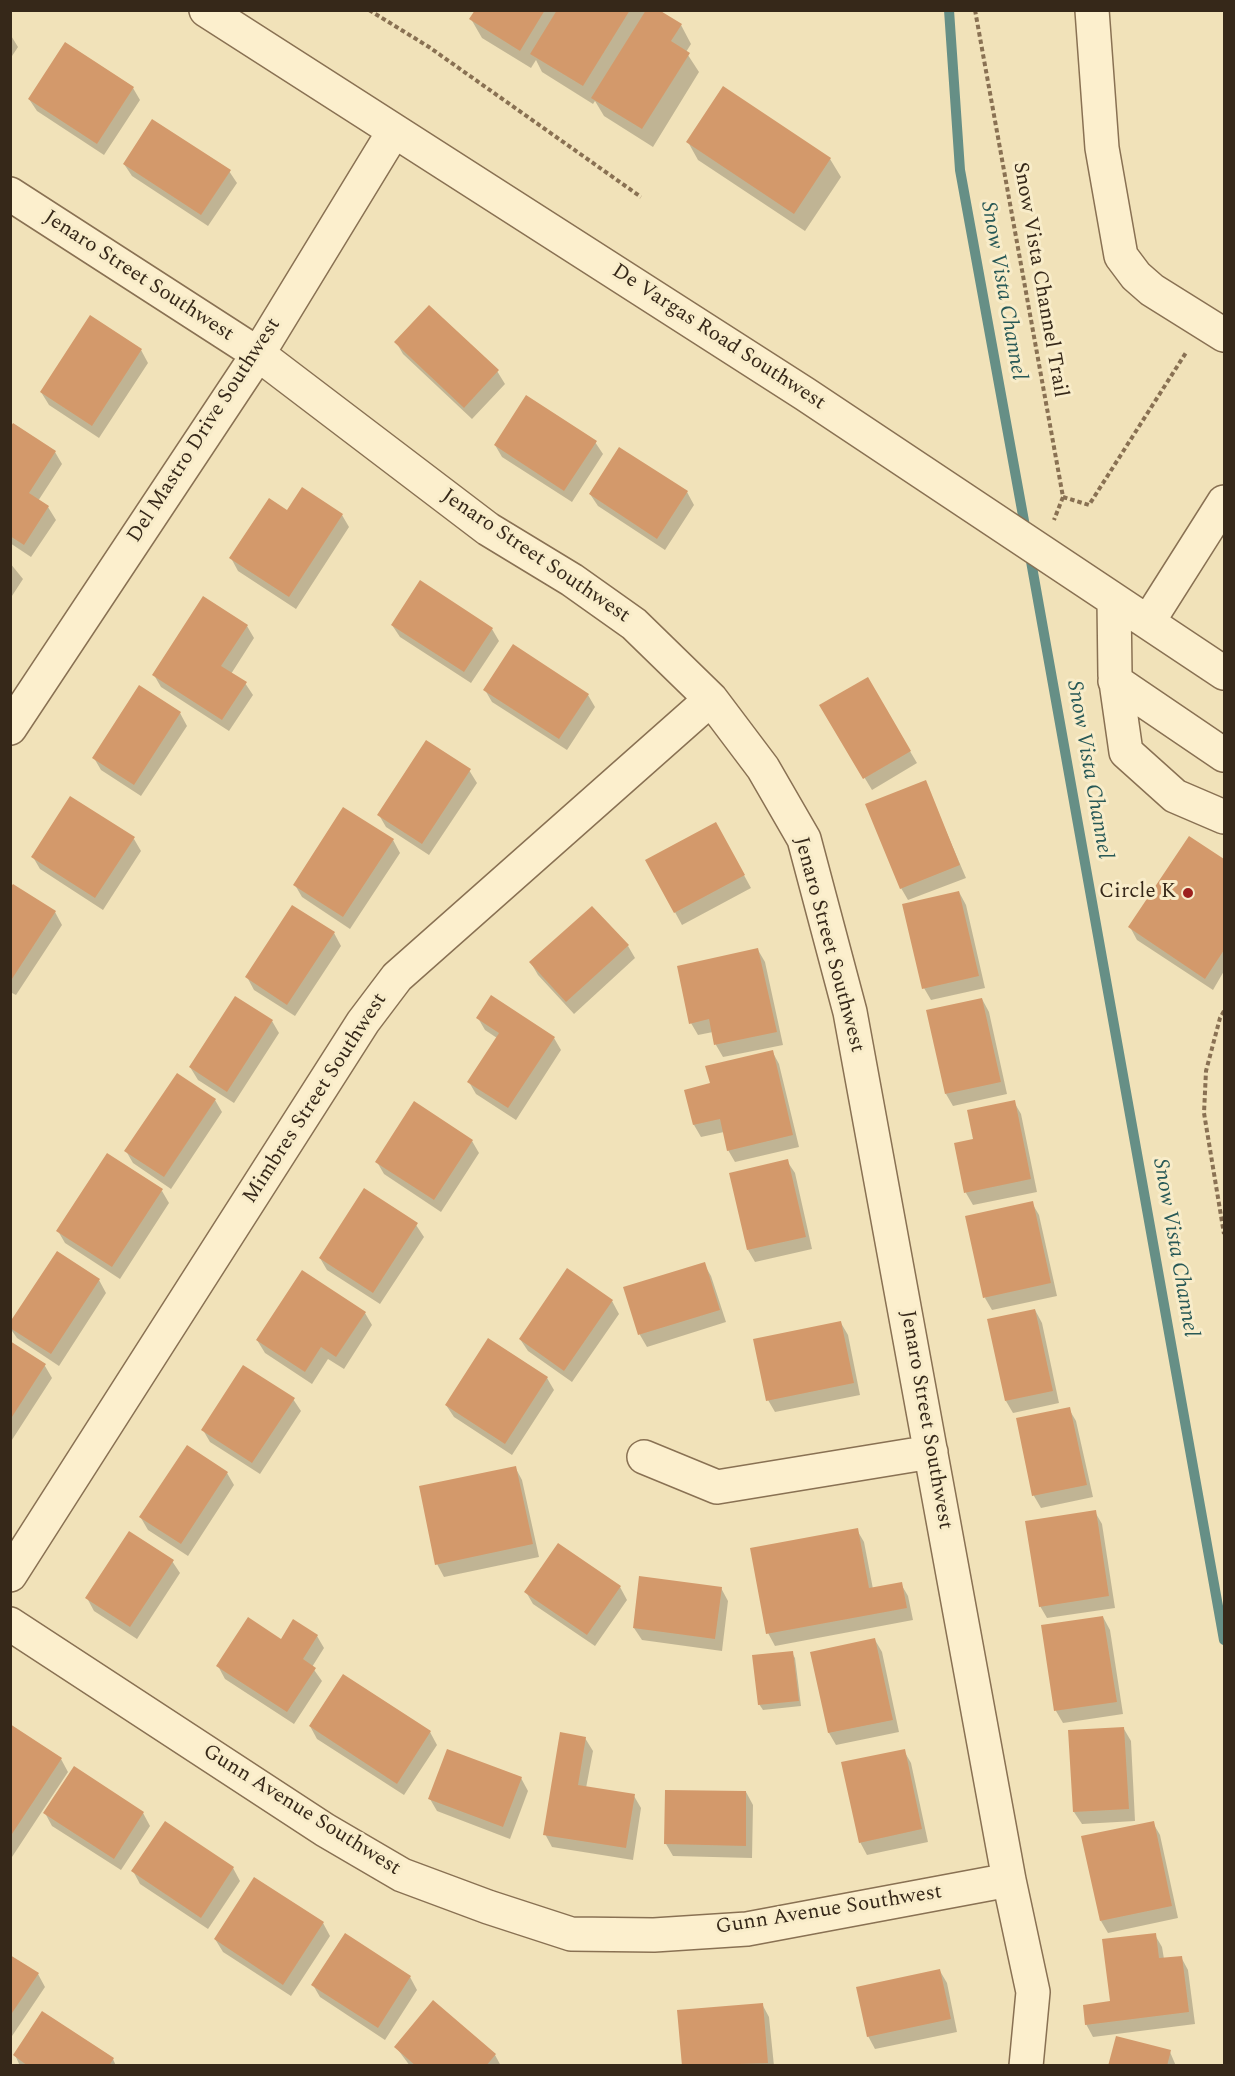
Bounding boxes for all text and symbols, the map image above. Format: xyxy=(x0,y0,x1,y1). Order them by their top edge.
street label: Snow Vista Channel Trail xyxy=(1006,160,1072,400)
water label: Snow Vista Channel xyxy=(973,200,1031,382)
street label: Jenaro Street Southwest xyxy=(38,206,238,348)
street label: De Vargas Road Southwest xyxy=(606,259,830,417)
street label: Del Mastro Drive Southwest xyxy=(123,314,287,548)
street label: Jenaro Street Southwest xyxy=(436,484,634,630)
water label: Snow Vista Channel xyxy=(1059,679,1117,861)
street label: Jenaro Street Southwest xyxy=(787,835,869,1055)
place label: Circle K xyxy=(1099,880,1176,906)
marker: Circle K xyxy=(1181,886,1195,900)
street label: Mimbres Street Southwest xyxy=(238,989,394,1209)
water label: Snow Vista Channel xyxy=(1145,1157,1203,1339)
street label: Jenaro Street Southwest xyxy=(893,1308,957,1532)
street label: Gunn Avenue Southwest xyxy=(197,1740,405,1882)
street label: Gunn Avenue Southwest xyxy=(714,1881,944,1941)

